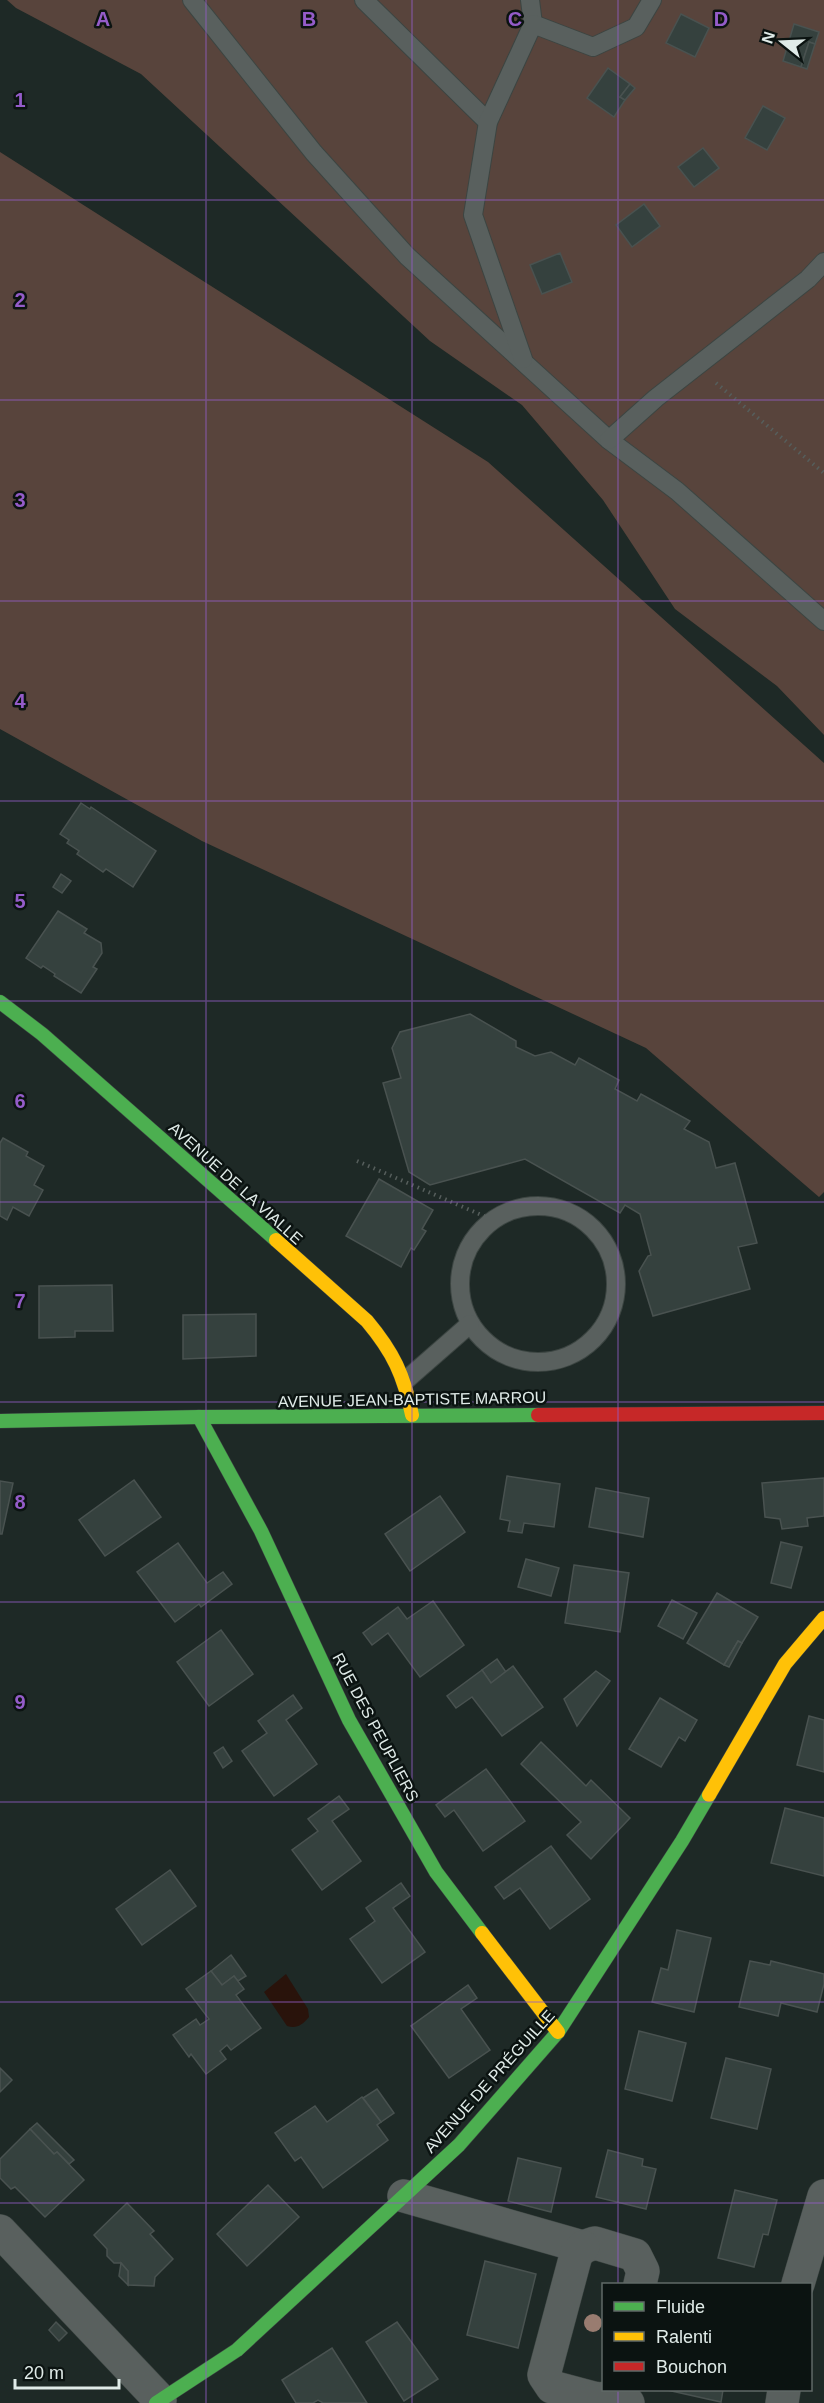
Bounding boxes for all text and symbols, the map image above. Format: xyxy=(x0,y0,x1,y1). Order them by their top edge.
text: A xyxy=(96,8,110,30)
text: B xyxy=(302,8,316,30)
text: C xyxy=(508,8,522,30)
text: D xyxy=(714,8,728,30)
north arrow xyxy=(752,12,812,72)
text: N xyxy=(758,29,778,46)
text: 1 xyxy=(14,89,26,111)
text: 2 xyxy=(14,289,26,311)
text: 3 xyxy=(14,489,26,511)
text: 4 xyxy=(14,690,26,712)
text: 5 xyxy=(14,890,26,912)
text: 6 xyxy=(14,1090,26,1112)
street label: AVENUE DE LA VIALLE xyxy=(166,1119,306,1248)
text: 7 xyxy=(14,1290,26,1312)
street label: AVENUE JEAN-BAPTISTE MARROU xyxy=(278,1389,546,1410)
text: 8 xyxy=(14,1491,26,1513)
street label: RUE DES PEUPLIERS xyxy=(329,1650,422,1804)
text: 9 xyxy=(14,1691,26,1713)
street label: AVENUE DE PRÉGUILLE xyxy=(420,2006,558,2156)
legend xyxy=(602,2283,812,2391)
text: Fluide xyxy=(656,2297,705,2317)
text: Ralenti xyxy=(656,2327,712,2347)
scale bar xyxy=(15,2352,118,2390)
text: Bouchon xyxy=(656,2357,727,2377)
text: 20 m xyxy=(24,2363,64,2383)

